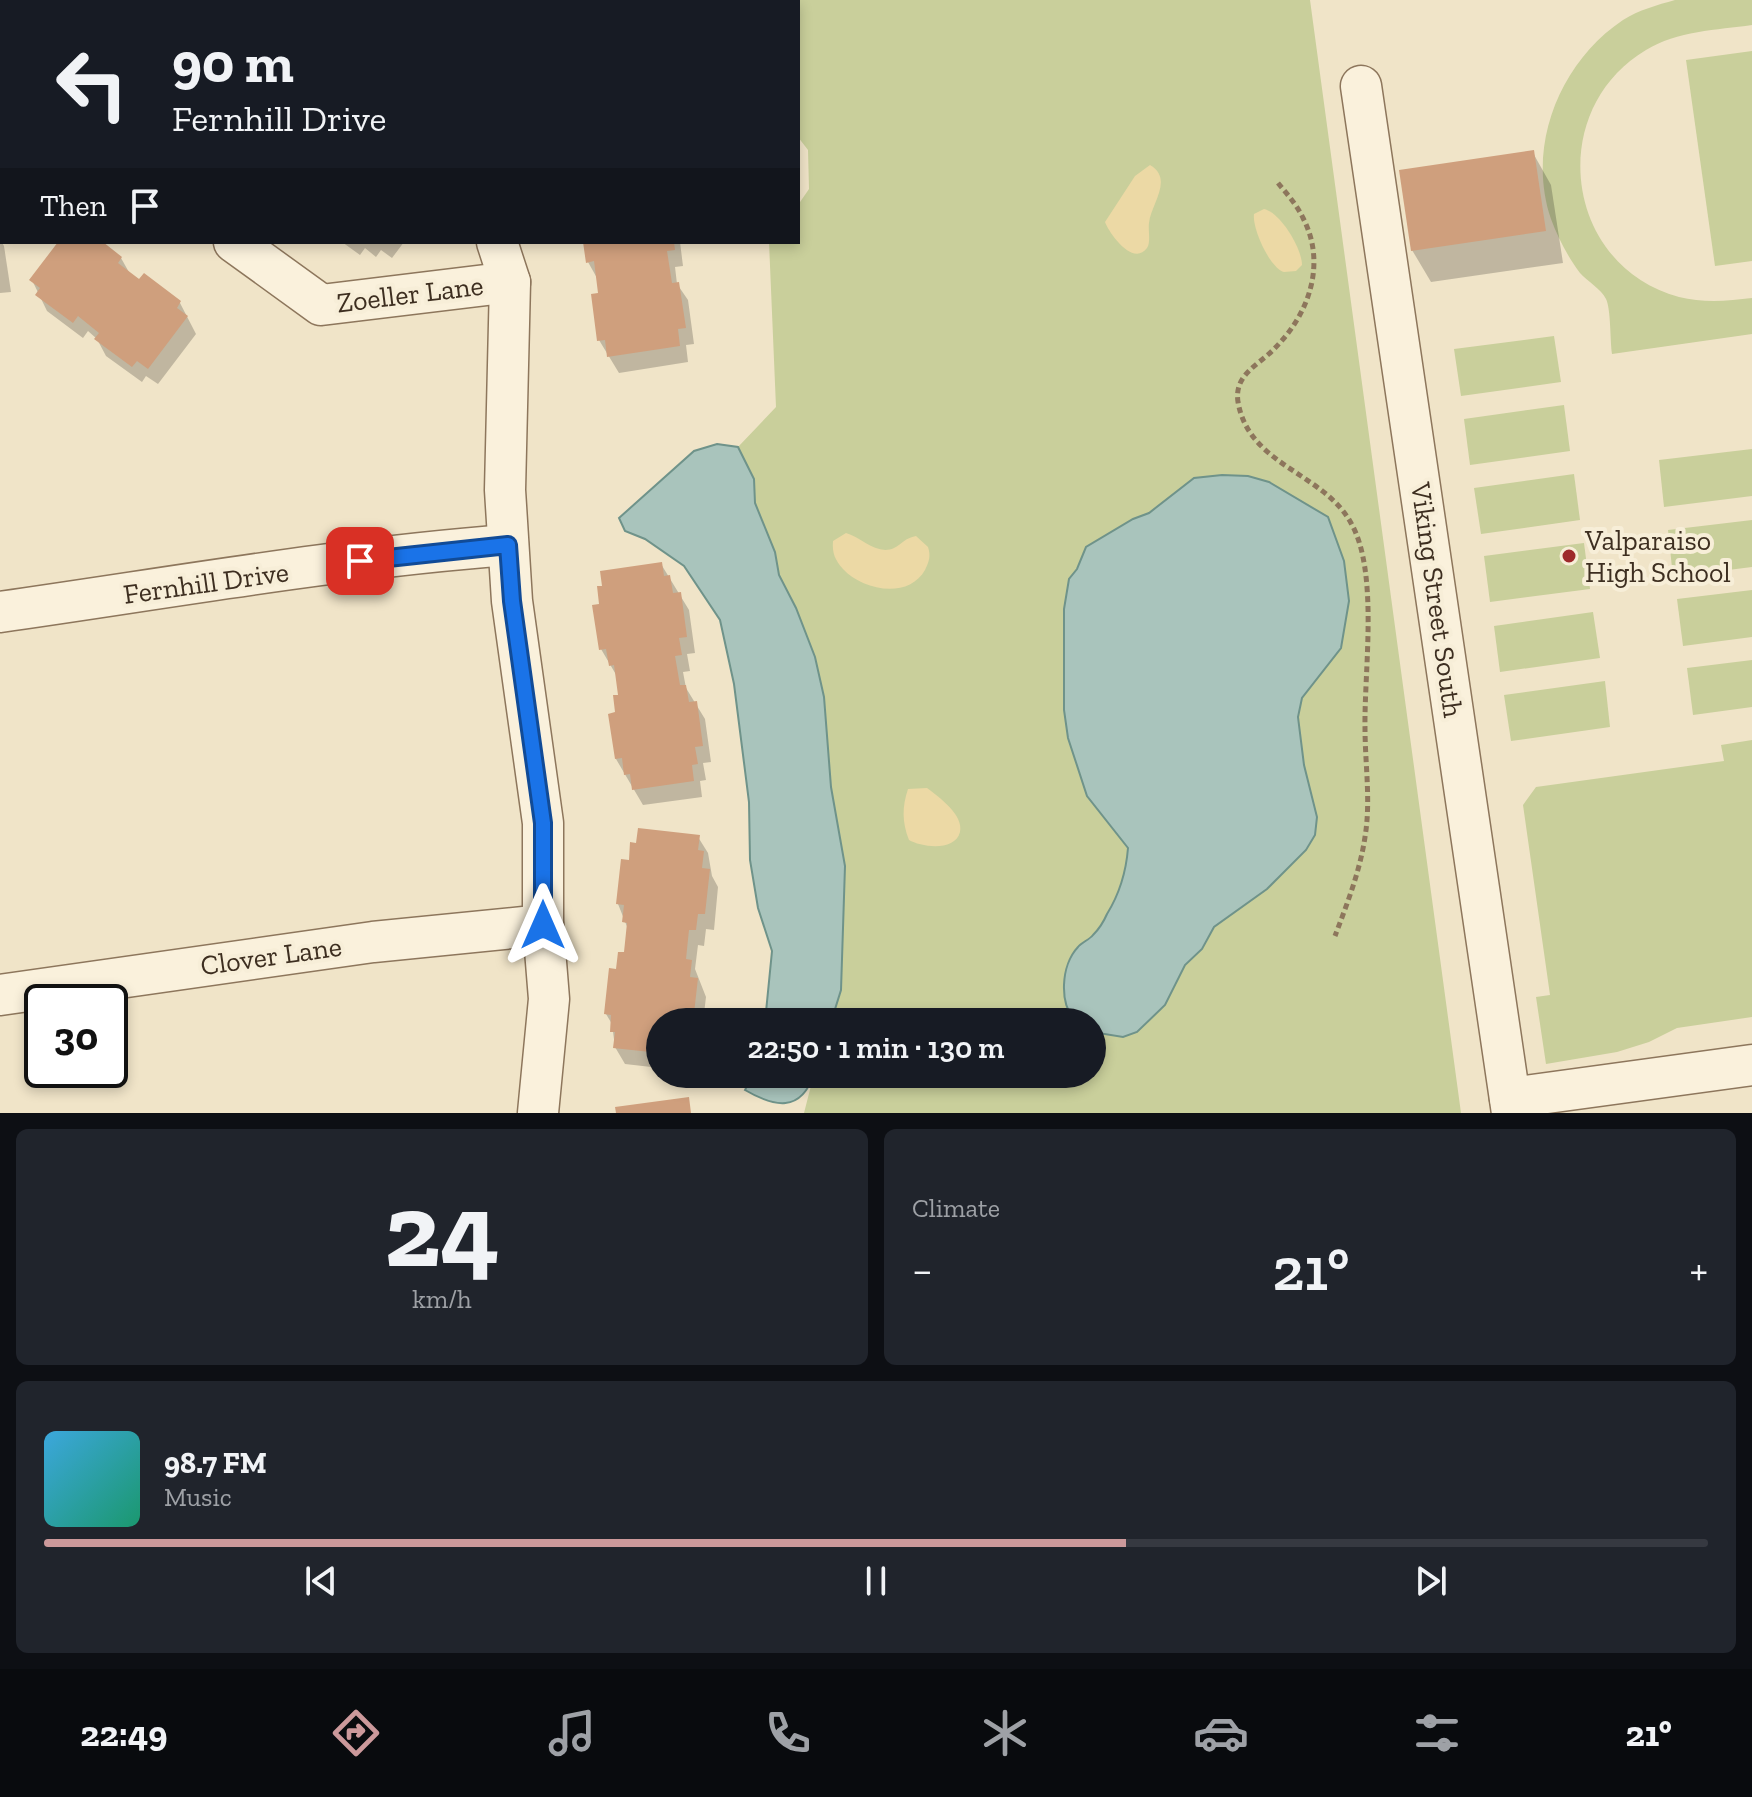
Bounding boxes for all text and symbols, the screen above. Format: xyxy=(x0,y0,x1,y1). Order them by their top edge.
text: 90 m xyxy=(172,29,294,96)
icon: left xyxy=(40,32,144,136)
text: Fernhill Drive xyxy=(172,97,386,140)
icon: arrive xyxy=(123,184,167,228)
text: Then xyxy=(40,188,107,224)
street label: Zoeller Lane xyxy=(335,269,485,319)
street label: Viking Street South xyxy=(1404,479,1470,720)
place label: Valparaiso High School xyxy=(1584,524,1731,589)
pin xyxy=(326,527,394,595)
icon: arrive xyxy=(338,539,382,583)
marker: Valparaiso High School xyxy=(1560,547,1578,565)
street label: Fernhill Drive xyxy=(121,555,291,611)
position arrow xyxy=(501,883,585,967)
street label: Clover Lane xyxy=(198,930,344,982)
speed limit sign: 30 xyxy=(24,984,128,1088)
text: 22:50 · 1 min · 130 m xyxy=(748,1030,1004,1066)
text: 24 xyxy=(384,1168,500,1293)
text: Climate xyxy=(912,1192,1000,1224)
text: 21° xyxy=(1273,1233,1349,1305)
text: − xyxy=(912,1243,933,1296)
text: + xyxy=(1689,1243,1708,1296)
text: km/h xyxy=(412,1283,472,1315)
text: 98.7 FM xyxy=(164,1445,267,1481)
text: Music xyxy=(164,1481,232,1513)
icon: previous xyxy=(299,1559,343,1603)
icon: pause xyxy=(854,1559,898,1603)
icon: next xyxy=(1409,1559,1453,1603)
icon: directions xyxy=(328,1705,384,1761)
icon: music xyxy=(544,1705,600,1761)
icon: phone xyxy=(760,1705,816,1761)
icon: climate xyxy=(977,1705,1033,1761)
icon: car xyxy=(1193,1705,1249,1761)
icon: filters xyxy=(1409,1705,1465,1761)
text: 22:49 xyxy=(80,1712,168,1755)
text: 21° xyxy=(1625,1712,1672,1755)

